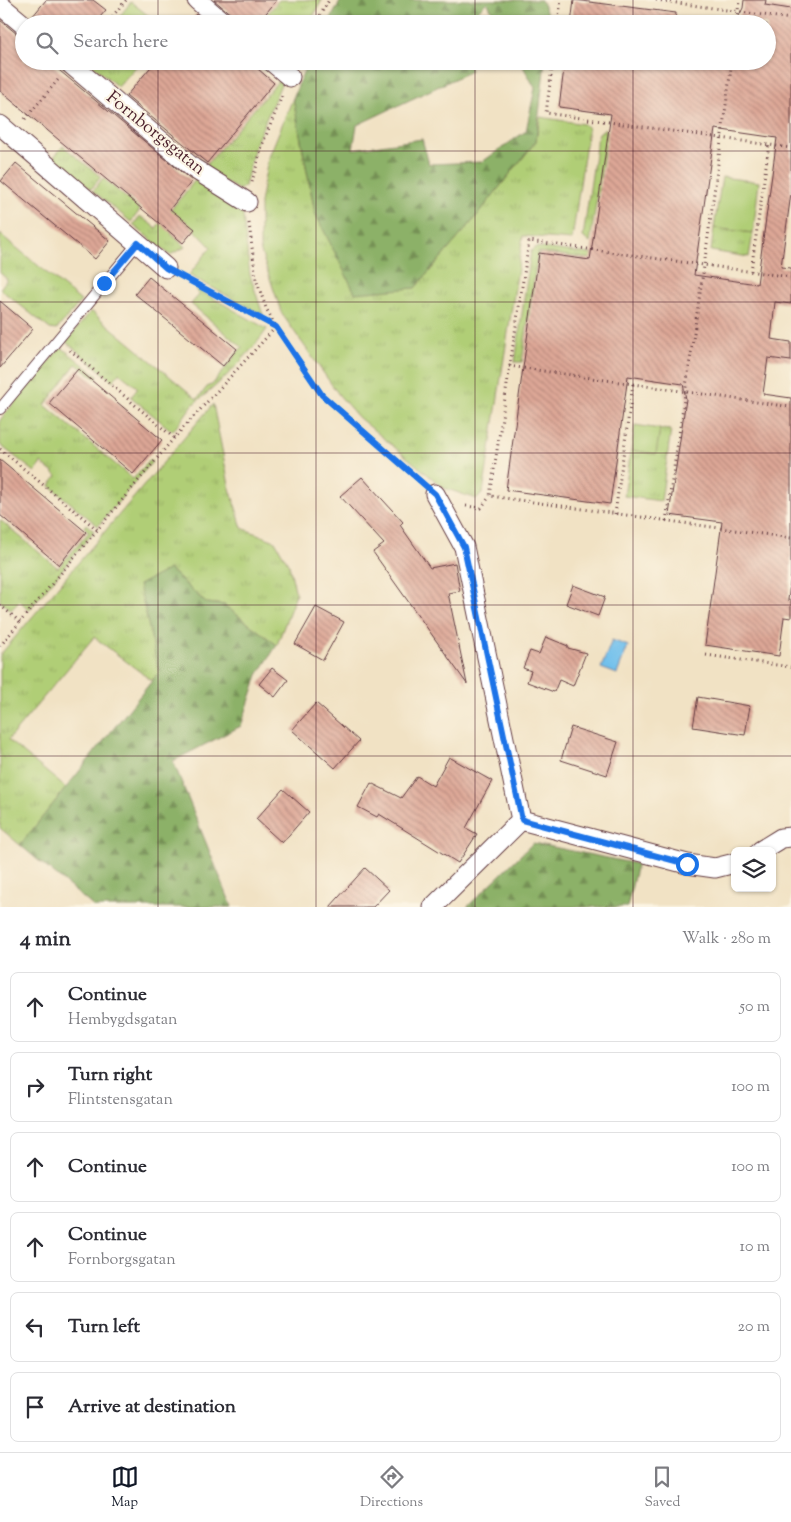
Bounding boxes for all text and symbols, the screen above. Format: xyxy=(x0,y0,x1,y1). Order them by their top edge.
search box xyxy=(15,15,776,70)
icon: search xyxy=(33,29,61,57)
text: Search here xyxy=(73,29,168,56)
street label: Fornborgsgatan xyxy=(100,86,210,182)
route end xyxy=(93,272,116,295)
map controls xyxy=(731,847,776,892)
button: layers xyxy=(731,847,776,892)
route start xyxy=(676,853,699,876)
text: 4 min xyxy=(20,925,71,955)
text: Walk · 280 m xyxy=(682,928,771,951)
text: Continue xyxy=(68,982,147,1009)
icon: ahead xyxy=(21,993,49,1021)
text: 50 m xyxy=(739,996,770,1019)
text: Hembygdsgatan xyxy=(68,1009,178,1032)
text: Turn right xyxy=(68,1062,152,1089)
icon: right xyxy=(21,1073,49,1101)
text: 100 m xyxy=(731,1076,770,1099)
text: Flintstensgatan xyxy=(68,1089,173,1112)
icon: ahead xyxy=(21,1153,49,1181)
text: Continue xyxy=(68,1154,147,1181)
text: 100 m xyxy=(731,1156,770,1179)
text: Continue xyxy=(68,1222,147,1249)
icon: ahead xyxy=(21,1233,49,1261)
text: 10 m xyxy=(740,1236,770,1259)
text: Fornborgsgatan xyxy=(68,1249,176,1272)
icon: left xyxy=(21,1313,49,1341)
text: Turn left xyxy=(68,1314,140,1341)
text: 20 m xyxy=(737,1316,770,1339)
icon: arrive xyxy=(21,1393,49,1421)
text: Arrive at destination xyxy=(68,1394,236,1421)
tab: Map xyxy=(111,1463,139,1513)
tab: Directions xyxy=(360,1463,423,1513)
tab: Saved xyxy=(644,1463,680,1513)

